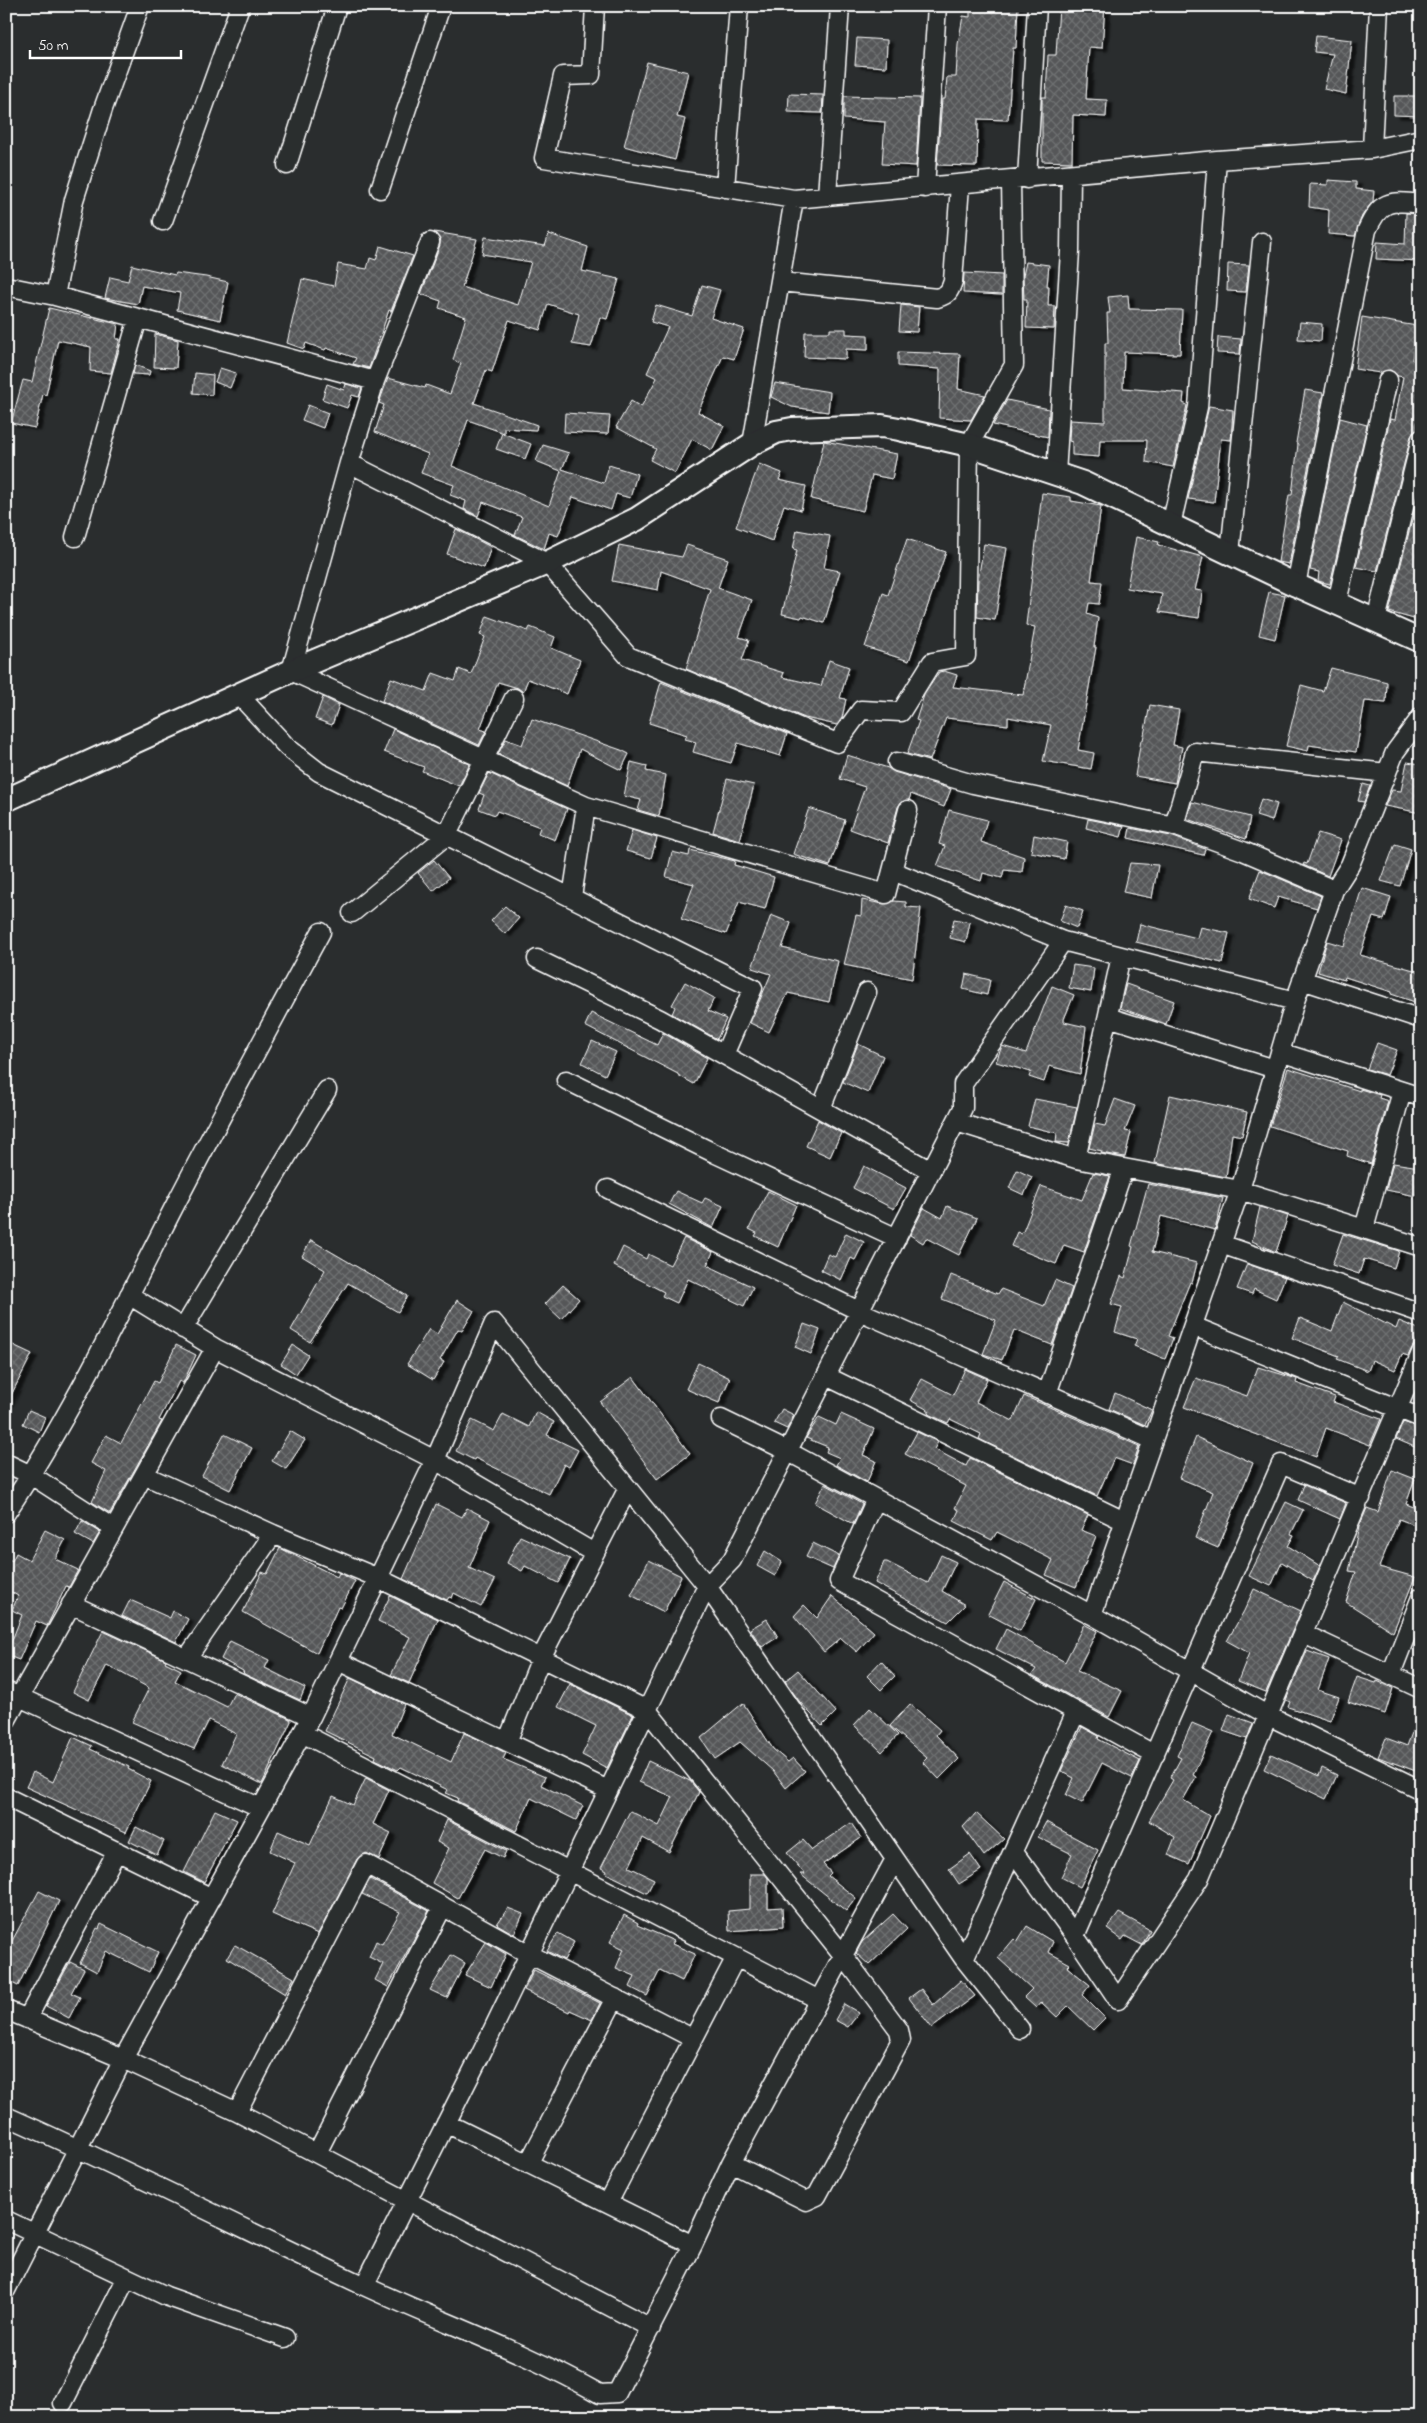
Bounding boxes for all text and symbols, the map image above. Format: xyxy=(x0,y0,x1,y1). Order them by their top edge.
scale bar xyxy=(30,28,181,60)
text: 50 m xyxy=(38,35,69,57)

